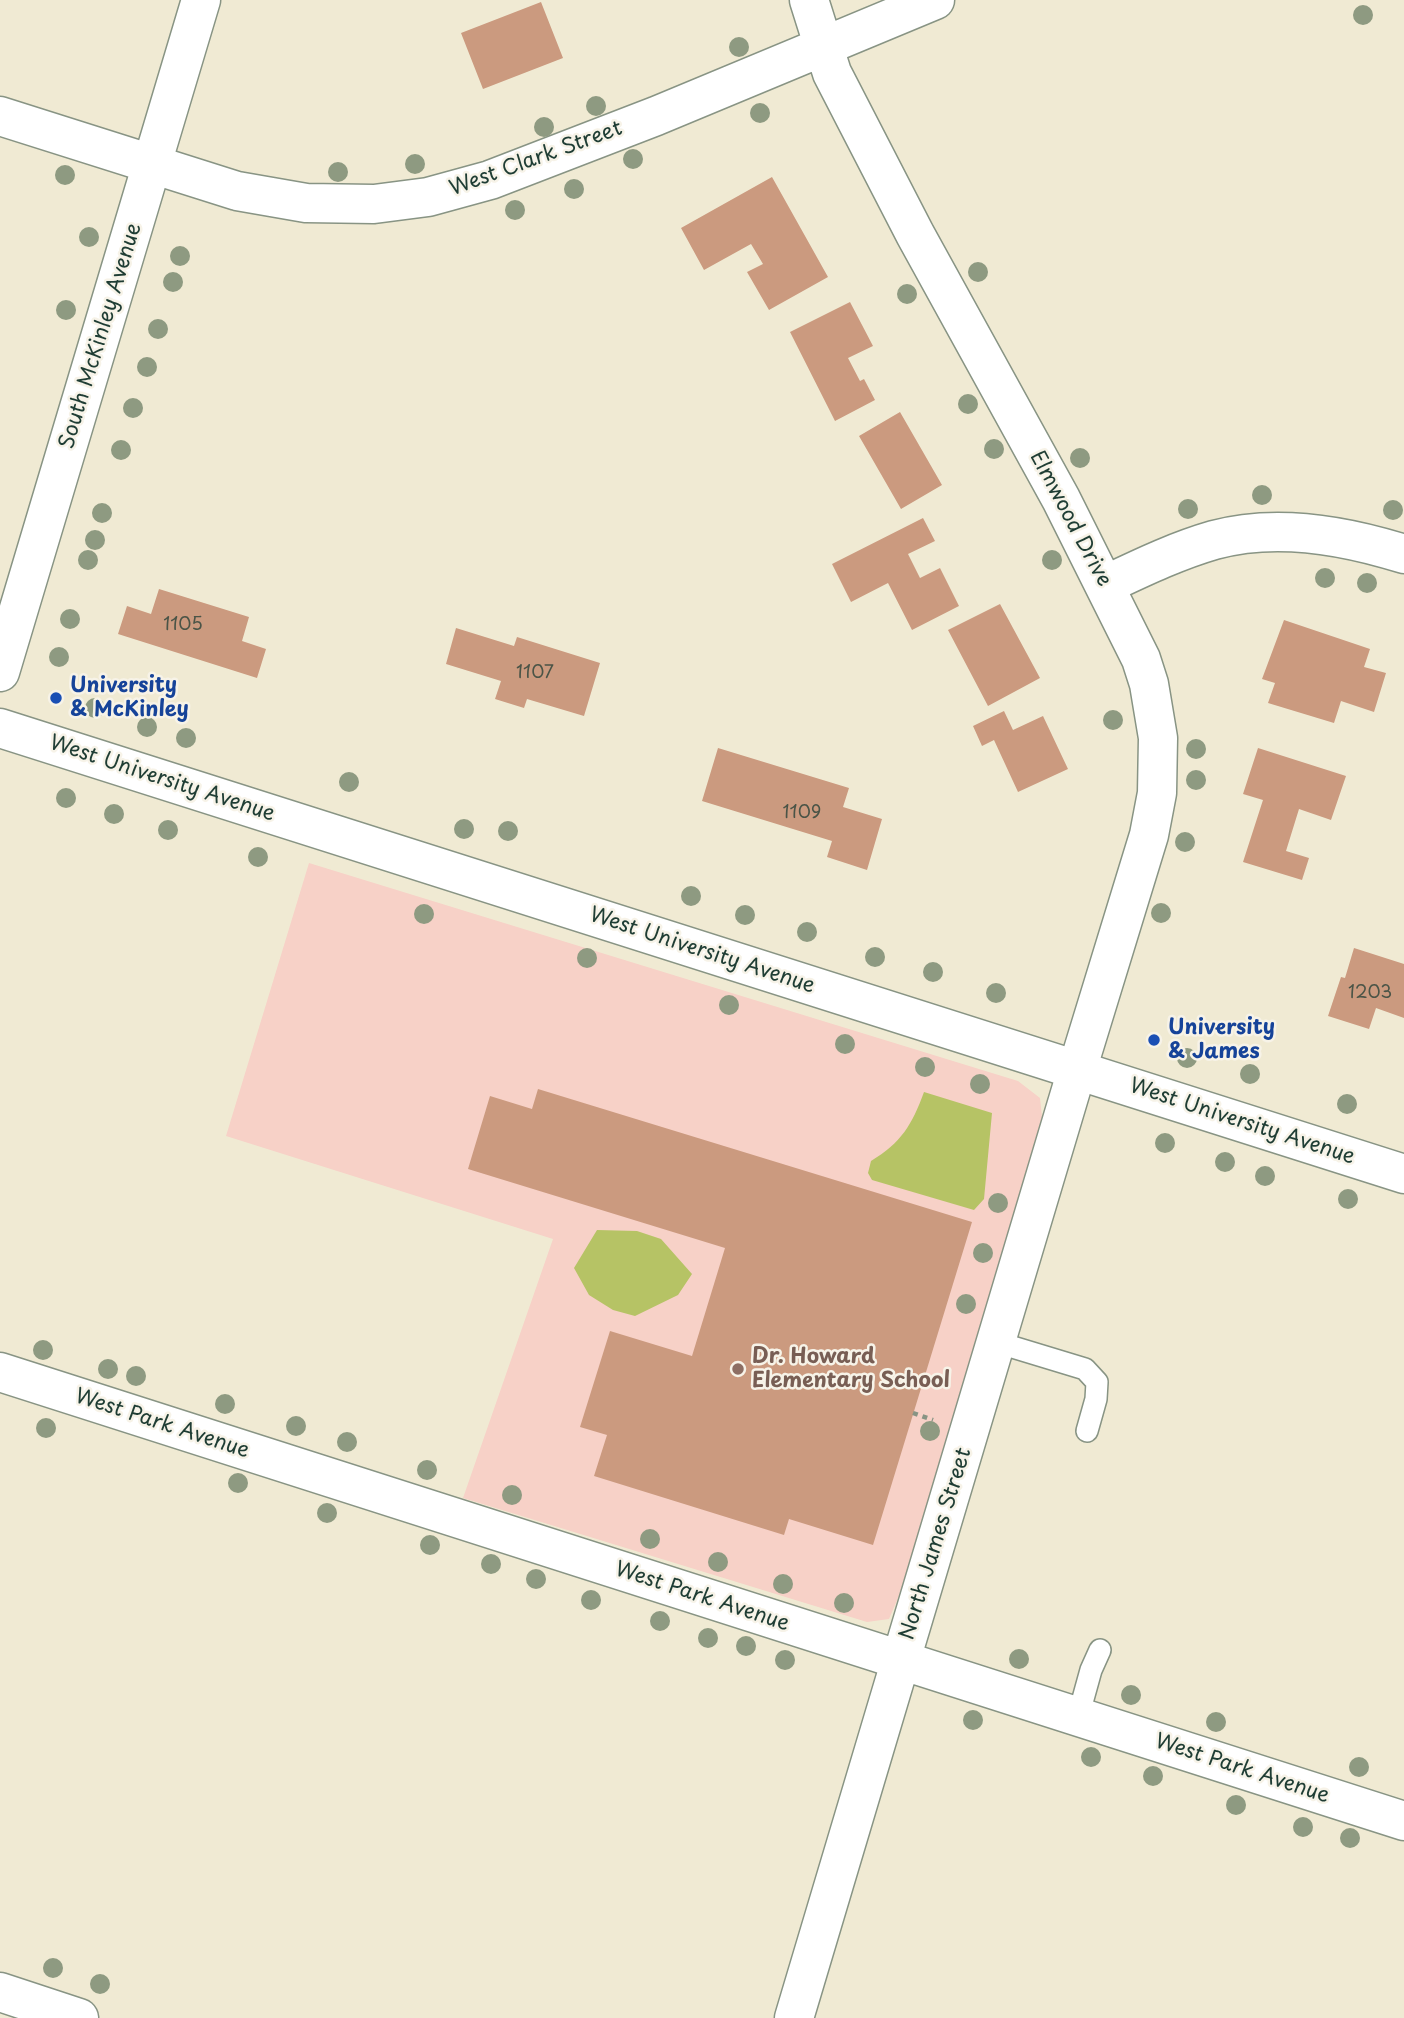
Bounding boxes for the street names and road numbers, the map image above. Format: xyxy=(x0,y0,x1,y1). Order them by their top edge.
street label: West Clark Street xyxy=(446,116,626,202)
street label: South McKinley Avenue xyxy=(55,220,147,452)
street label: Elmwood Drive xyxy=(1024,447,1116,591)
street label: West University Avenue xyxy=(46,731,278,827)
street label: West University Avenue xyxy=(586,903,818,999)
street label: West University Avenue xyxy=(1126,1074,1358,1170)
street label: West Park Avenue xyxy=(72,1384,252,1464)
street label: North James Street xyxy=(895,1445,977,1643)
street label: West Park Avenue xyxy=(612,1557,792,1637)
street label: West Park Avenue xyxy=(1152,1729,1332,1809)

